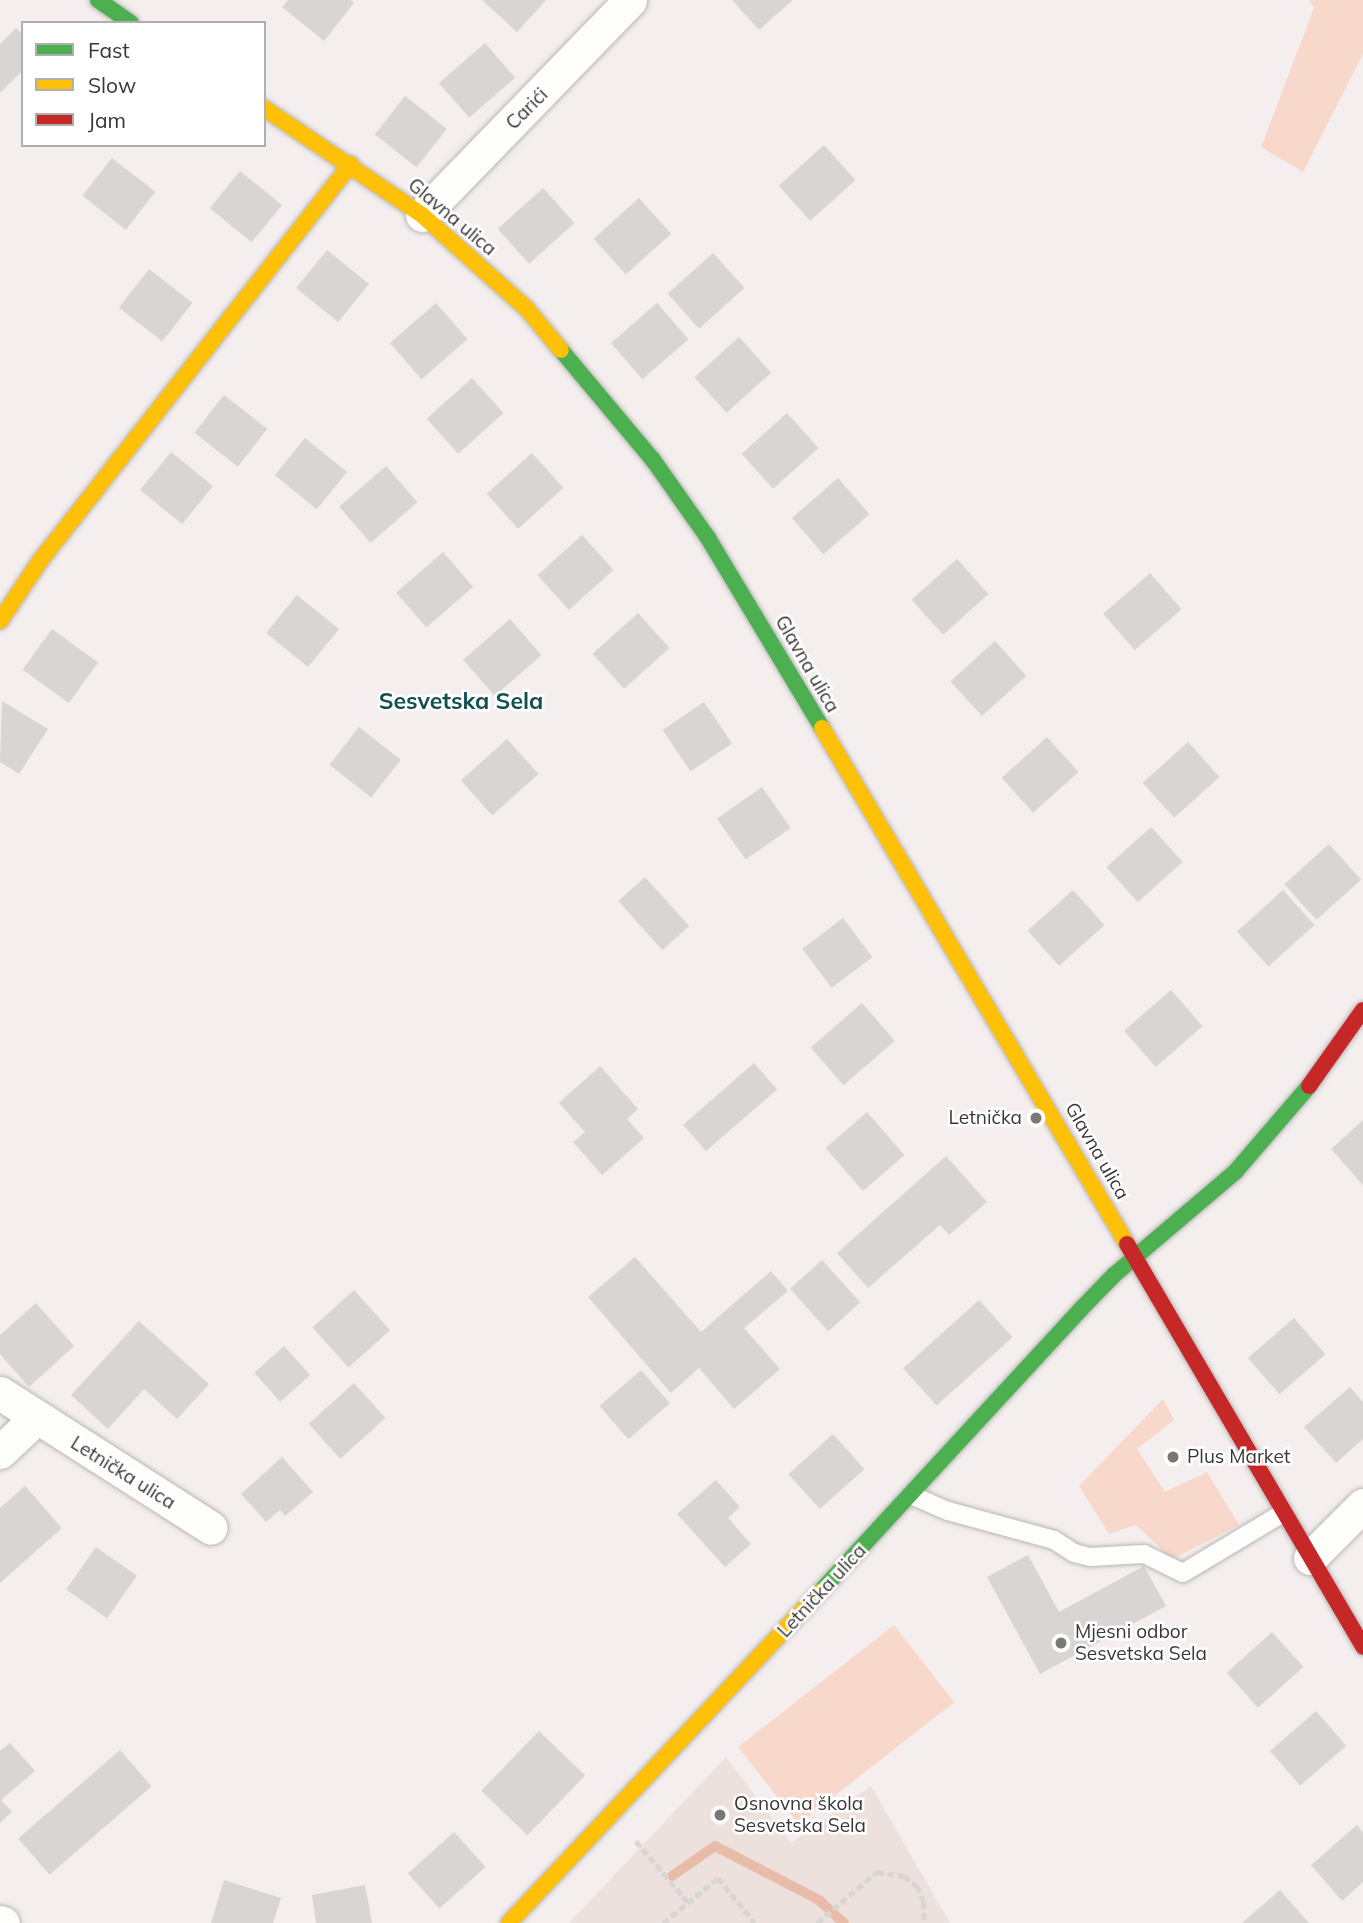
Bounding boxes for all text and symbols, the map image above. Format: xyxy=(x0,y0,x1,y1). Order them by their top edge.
legend xyxy=(21,21,266,147)
text: Fast xyxy=(88,37,130,63)
text: Slow xyxy=(88,72,136,98)
street label: Carići xyxy=(501,83,553,135)
text: Jam xyxy=(88,107,126,133)
street label: Glavna ulica xyxy=(403,174,501,260)
street label: Glavna ulica xyxy=(770,612,844,716)
district label: Sesvetska Sela xyxy=(379,687,543,715)
street label: Glavna ulica xyxy=(1060,1099,1134,1203)
place label: Letnička xyxy=(949,1107,1022,1129)
marker: Letnička xyxy=(1028,1110,1044,1126)
street label: Letnička ulica xyxy=(66,1432,180,1514)
place label: Plus Market xyxy=(1187,1446,1290,1468)
marker: Plus Market xyxy=(1165,1449,1181,1465)
street label: Letnička ulica xyxy=(773,1540,871,1642)
place label: Mjesni odbor Sesvetska Sela xyxy=(1075,1621,1207,1665)
marker: Mjesni odbor Sesvetska Sela xyxy=(1053,1635,1069,1651)
place label: Osnovna škola Sesvetska Sela xyxy=(734,1793,866,1837)
marker: Osnovna škola Sesvetska Sela xyxy=(712,1807,728,1823)

